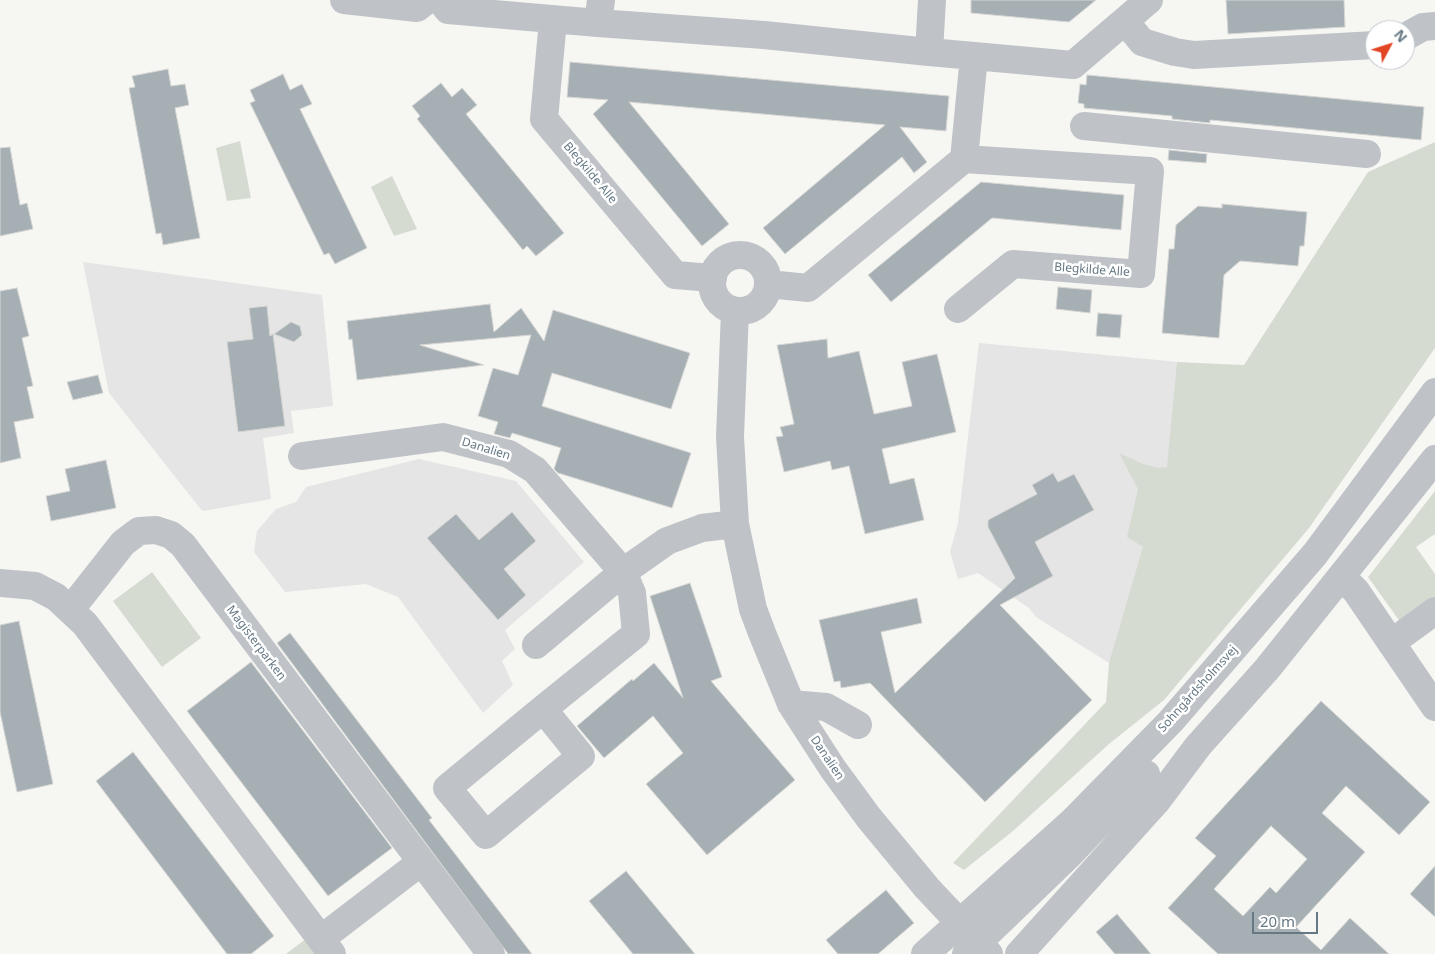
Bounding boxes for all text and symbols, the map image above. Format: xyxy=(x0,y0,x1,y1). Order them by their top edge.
north arrow xyxy=(1365,20,1415,70)
text: N xyxy=(1390,25,1412,46)
street label: Blegkilde Alle xyxy=(560,139,620,207)
street label: Blegkilde Alle xyxy=(1054,260,1130,280)
street label: Danalien xyxy=(460,435,512,463)
street label: Magisterparken xyxy=(223,603,289,683)
street label: Sohngårdsholmsvej xyxy=(1155,643,1241,735)
street label: Danalien xyxy=(807,733,847,783)
scale bar xyxy=(1255,902,1321,934)
text: 20 m xyxy=(1260,911,1295,931)

